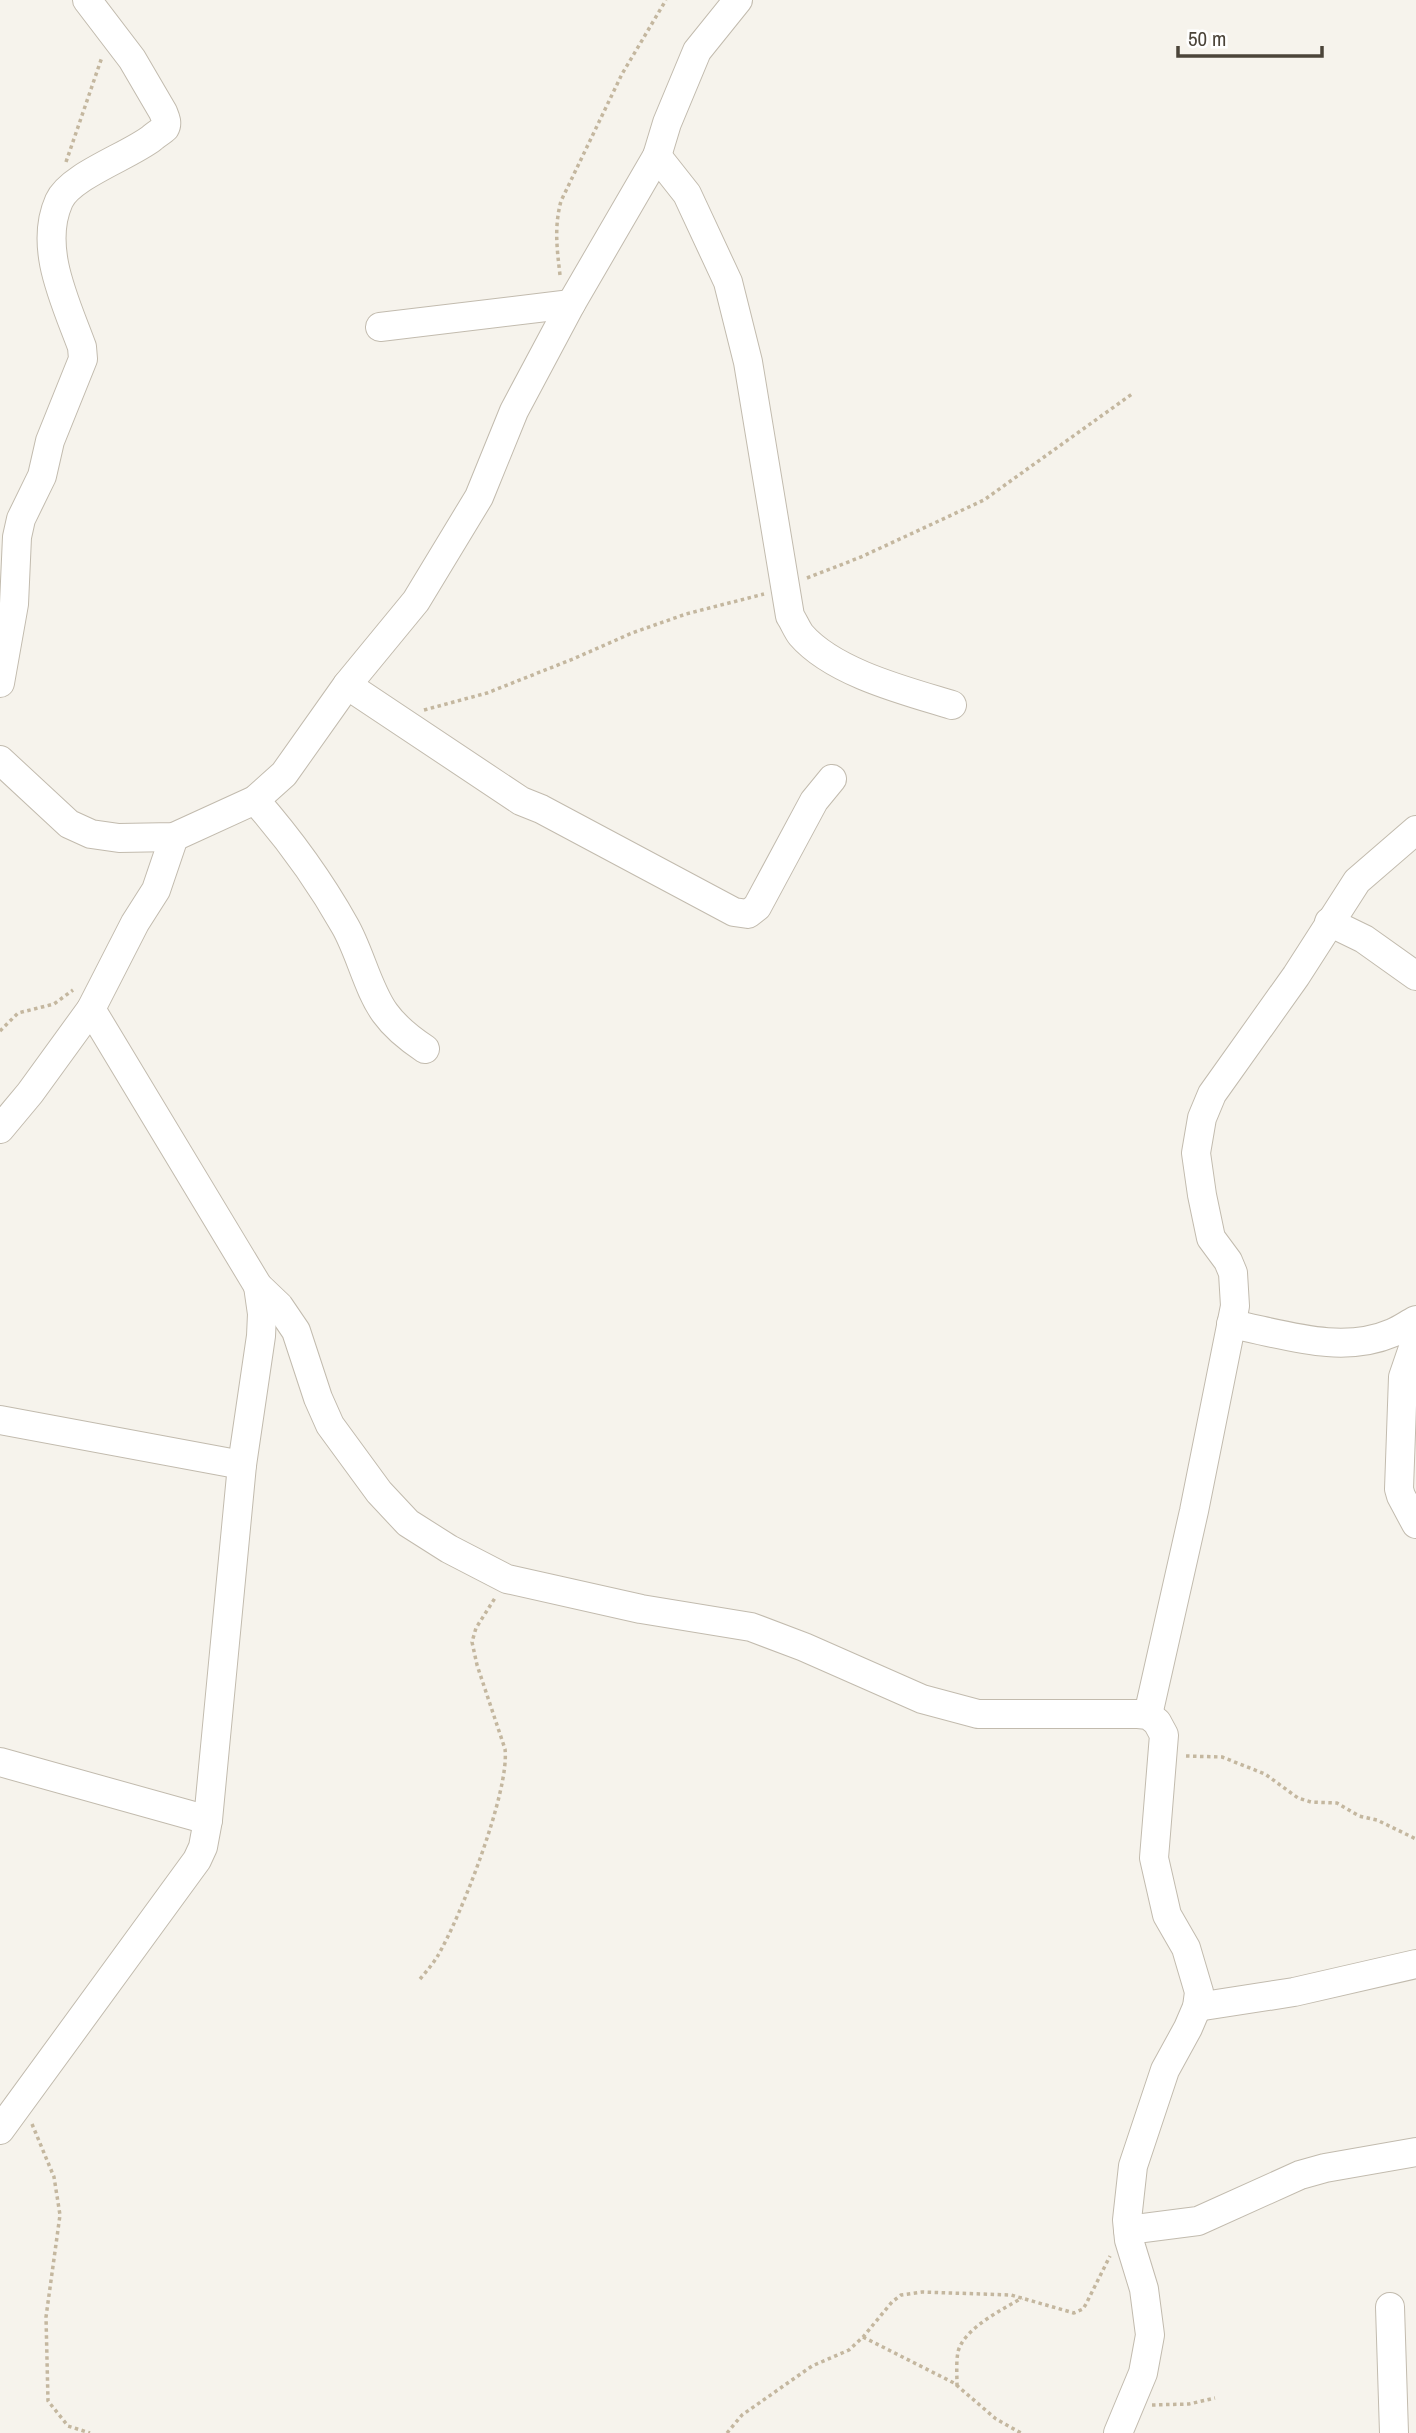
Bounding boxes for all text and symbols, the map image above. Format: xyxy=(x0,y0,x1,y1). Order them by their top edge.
scale bar xyxy=(1178,14,1322,58)
text: 50 m xyxy=(1188,24,1226,53)

